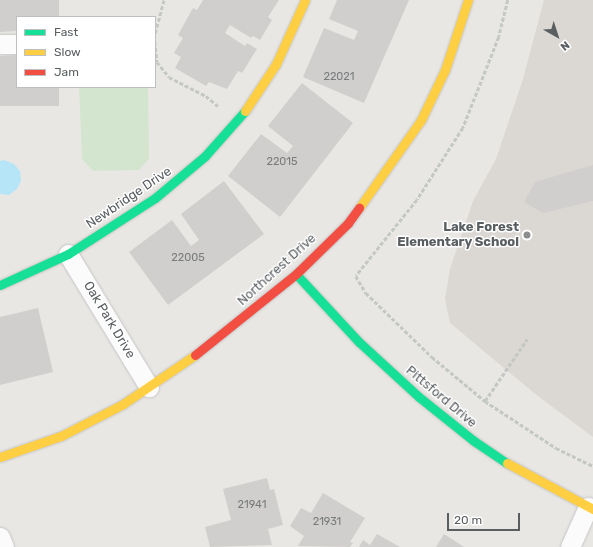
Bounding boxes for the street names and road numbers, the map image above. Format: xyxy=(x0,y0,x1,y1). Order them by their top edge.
street label: Newbridge Drive xyxy=(83,164,175,232)
street label: Northcrest Drive xyxy=(235,231,319,309)
street label: Oak Park Drive xyxy=(80,279,138,361)
street label: Pittsford Drive xyxy=(402,363,480,431)

